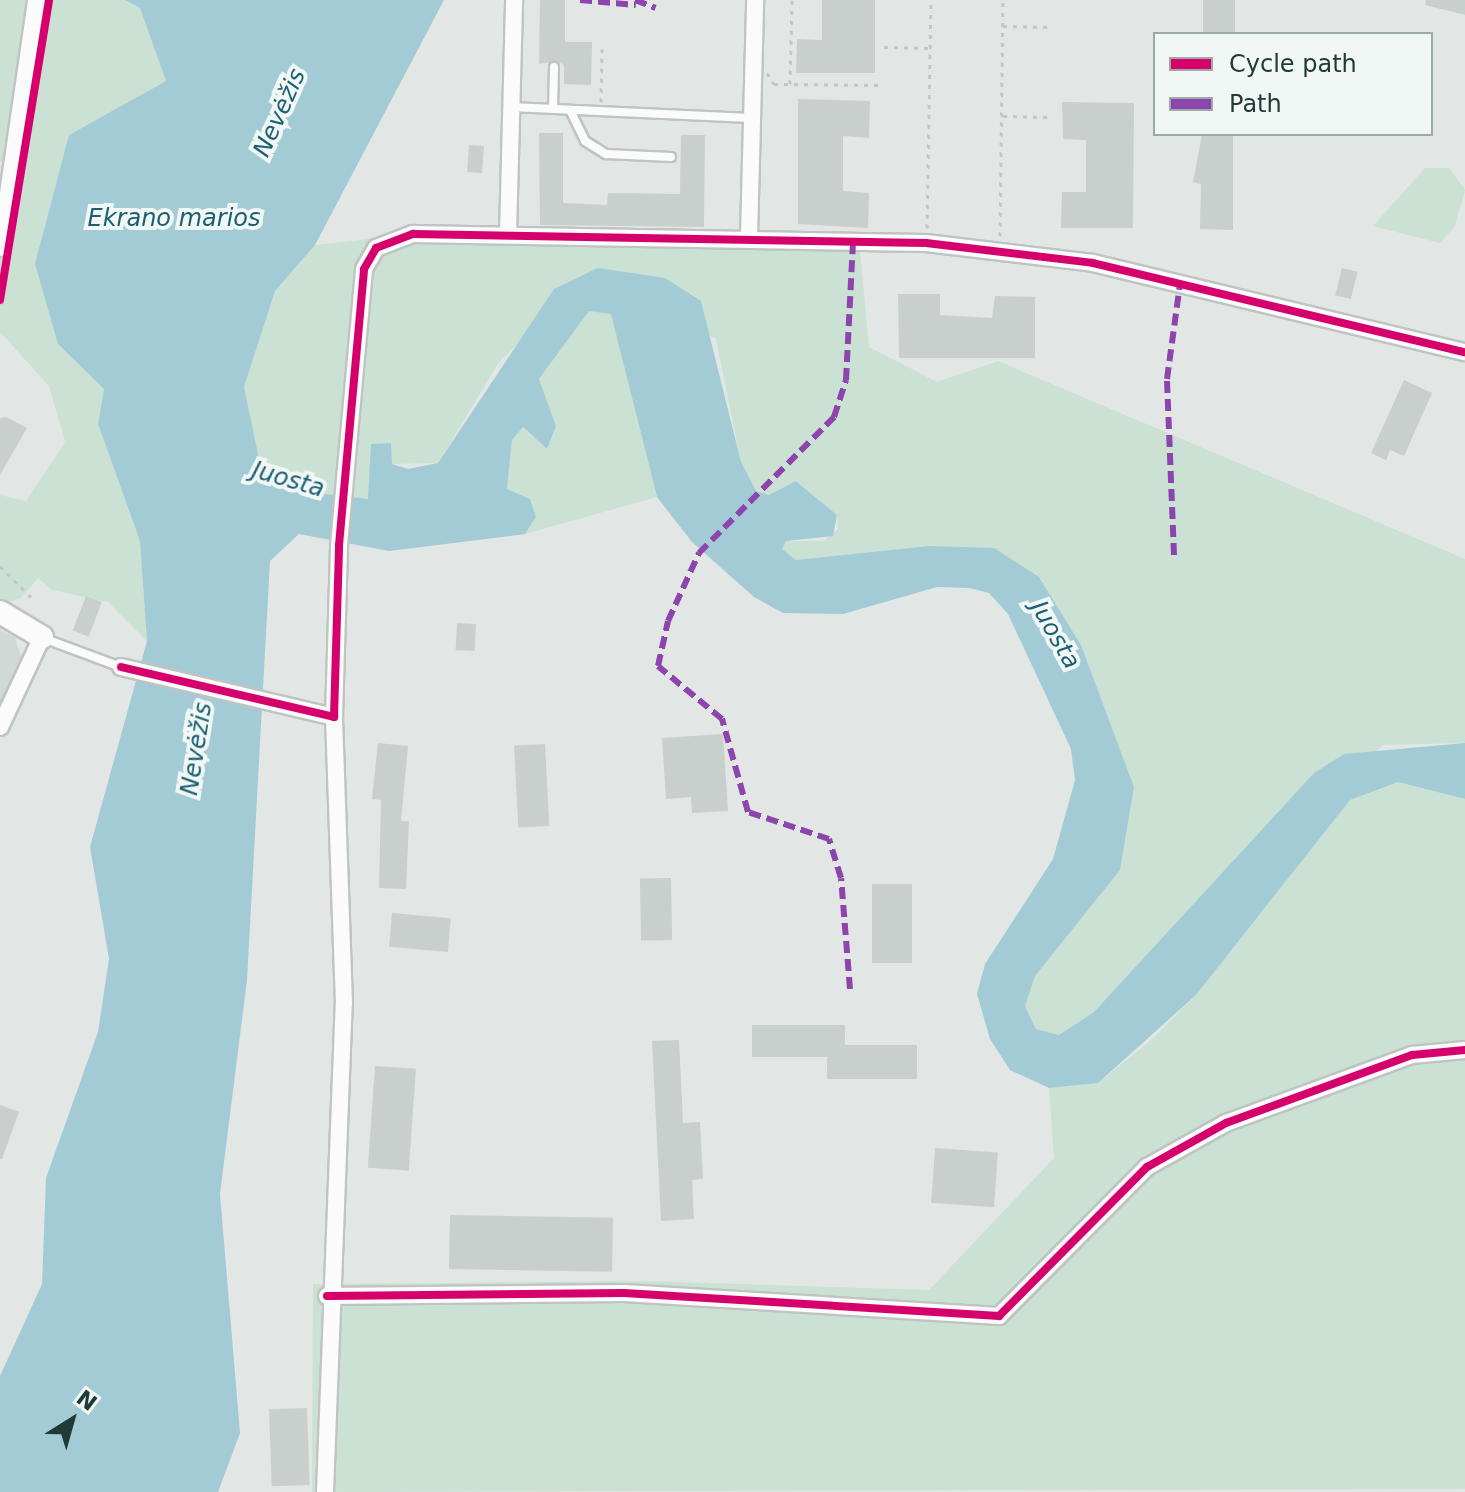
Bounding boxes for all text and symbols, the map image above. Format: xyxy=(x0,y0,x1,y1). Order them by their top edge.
legend xyxy=(1153,32,1433,136)
text: Cycle path xyxy=(1229,50,1357,78)
water label: Nevėžis xyxy=(248,64,312,162)
text: Path xyxy=(1229,90,1282,118)
water label: Ekrano marios xyxy=(88,205,260,233)
water label: Juosta xyxy=(249,456,327,504)
water label: Juosta xyxy=(1024,596,1086,674)
water label: Nevėžis xyxy=(175,701,219,797)
north arrow xyxy=(32,1380,112,1460)
text: N xyxy=(72,1385,102,1416)

